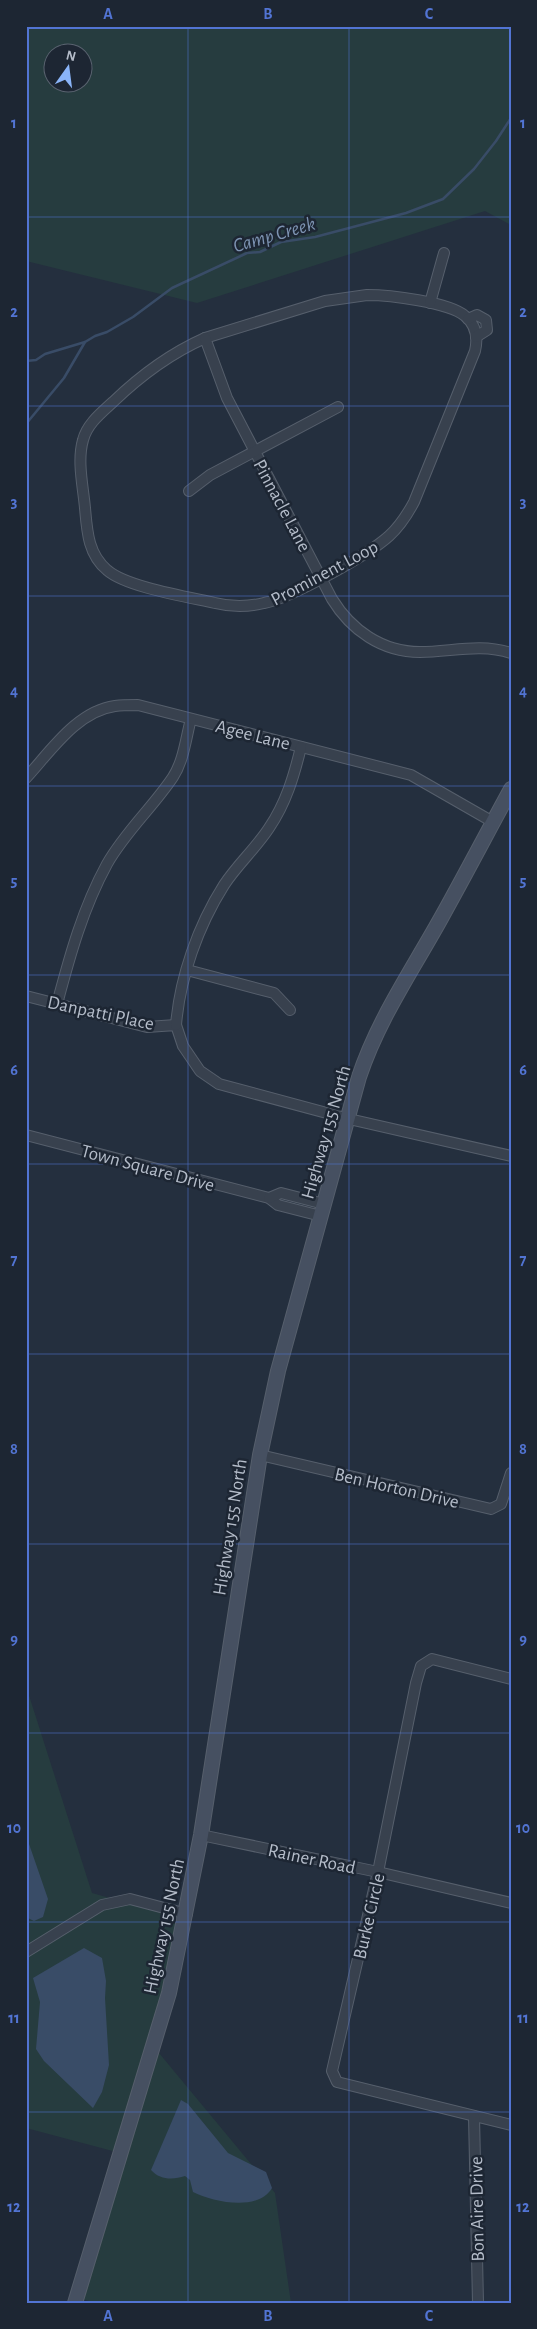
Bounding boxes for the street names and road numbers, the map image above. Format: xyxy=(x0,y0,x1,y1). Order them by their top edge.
street label: Pinnacle Lane xyxy=(249,456,314,555)
street label: Prominent Loop xyxy=(268,537,381,609)
street label: Agee Lane xyxy=(213,717,292,754)
street label: Danpatti Place xyxy=(46,993,156,1034)
street label: Highway 155 North xyxy=(298,1063,355,1201)
street label: Town Square Drive xyxy=(79,1142,216,1195)
street label: Highway 155 North xyxy=(210,1458,251,1597)
street label: Ben Horton Drive xyxy=(333,1465,461,1512)
street label: Rainer Road xyxy=(266,1841,357,1878)
street label: Highway 155 North xyxy=(141,1857,188,1996)
street label: Burke Circle xyxy=(350,1872,389,1961)
street label: Bon Aire Drive xyxy=(467,2156,488,2262)

